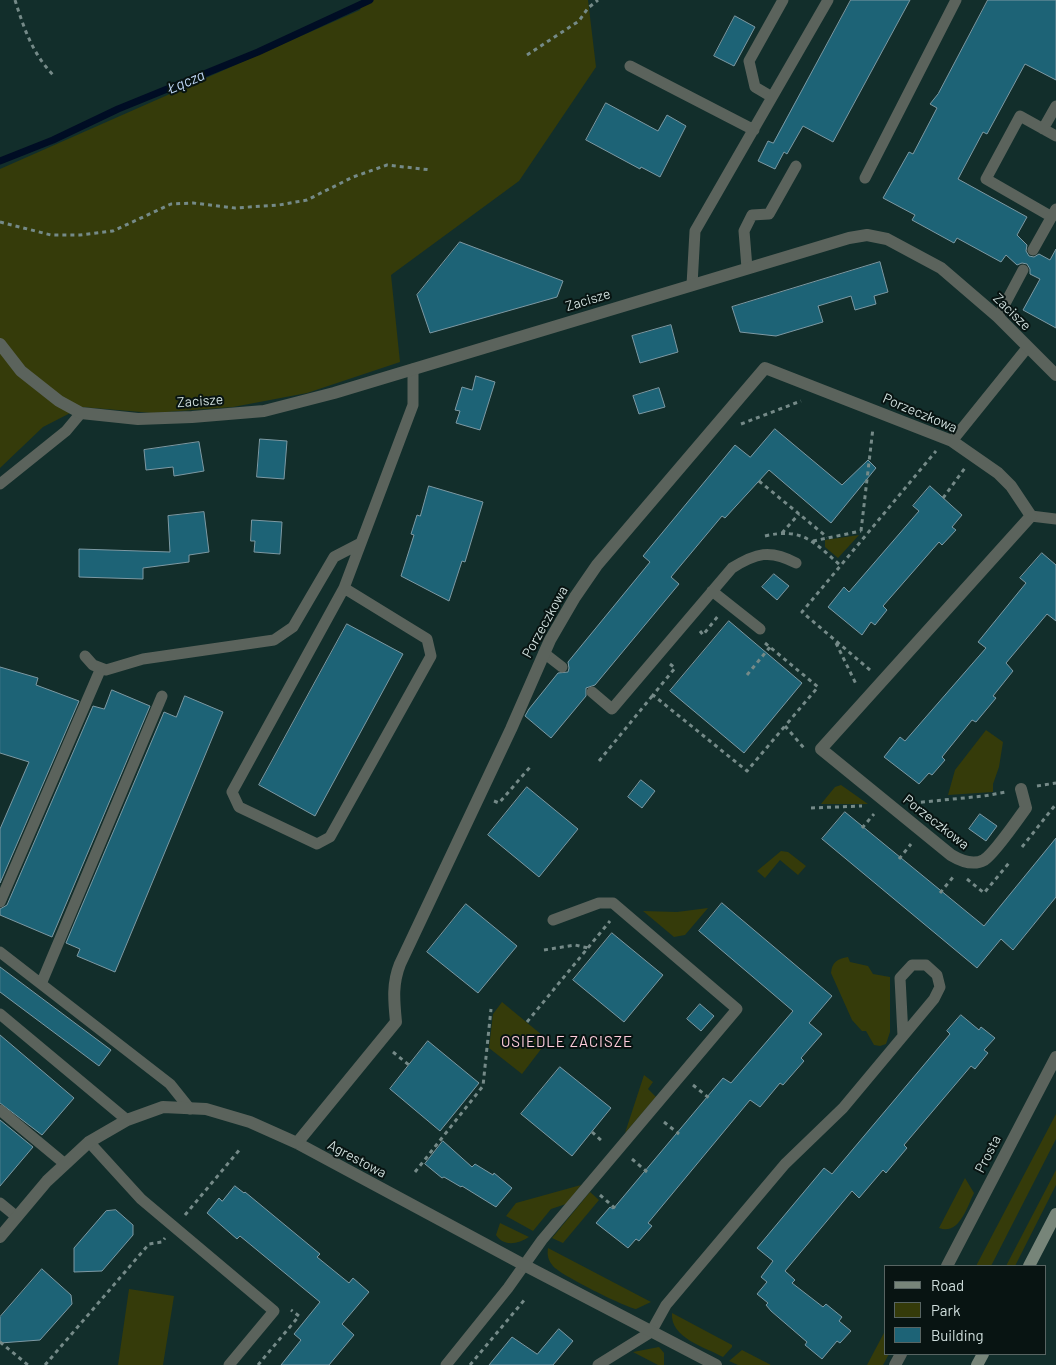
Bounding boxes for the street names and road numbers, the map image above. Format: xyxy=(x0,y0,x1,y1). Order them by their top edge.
street label: Zacisze xyxy=(563,285,613,315)
street label: Zacisze xyxy=(990,290,1034,334)
street label: Porzeczkowa xyxy=(880,390,960,436)
street label: Zacisze xyxy=(176,391,224,411)
street label: Porzeczkowa xyxy=(518,583,572,661)
street label: Porzeczkowa xyxy=(900,791,972,853)
street label: Prosta xyxy=(971,1132,1005,1176)
street label: Agrestowa xyxy=(325,1137,389,1181)

